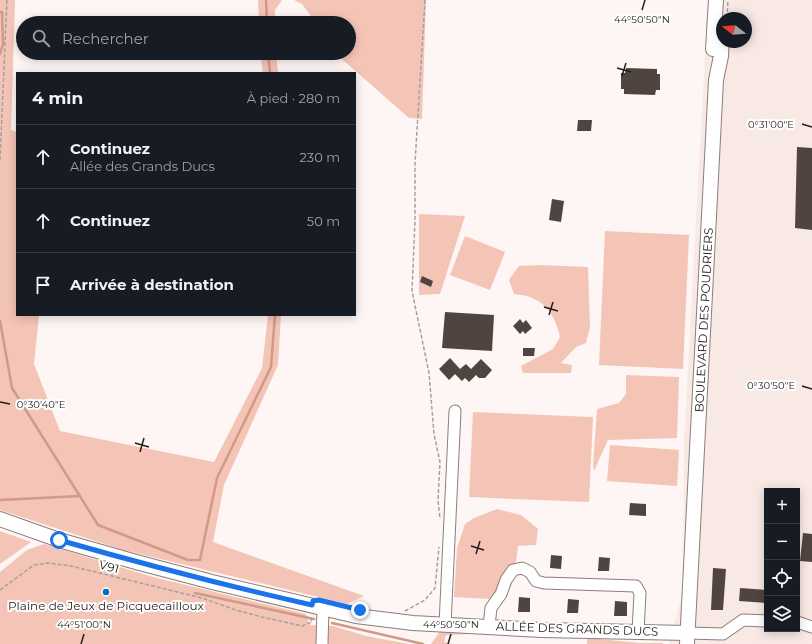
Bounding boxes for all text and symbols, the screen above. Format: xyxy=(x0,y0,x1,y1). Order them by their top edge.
north arrow xyxy=(716,12,752,48)
text: 44°50'50"N xyxy=(614,13,670,26)
search box xyxy=(16,16,356,60)
icon: search xyxy=(30,27,52,49)
text: Rechercher xyxy=(62,29,149,48)
text: 4 min xyxy=(32,88,83,108)
text: À pied · 280 m xyxy=(247,90,340,106)
text: 0°31'00"E xyxy=(748,118,794,131)
text: Continuez xyxy=(70,139,150,158)
icon: ahead xyxy=(32,146,54,168)
text: 230 m xyxy=(299,149,340,165)
text: Allée des Grands Ducs xyxy=(70,158,215,174)
icon: ahead xyxy=(32,210,54,232)
text: Continuez xyxy=(70,211,150,230)
text: 50 m xyxy=(307,213,340,229)
street label: BOULEVARD DES POUDRIERS xyxy=(691,227,716,413)
icon: arrive xyxy=(32,274,54,296)
text: Arrivée à destination xyxy=(70,275,234,294)
text: 0°30'50"E xyxy=(747,379,795,392)
text: 0°30'40"E xyxy=(17,398,66,411)
map controls xyxy=(764,488,800,632)
button: + xyxy=(764,488,800,524)
button: − xyxy=(764,524,800,560)
route start xyxy=(50,531,68,549)
street label: V91 xyxy=(98,557,121,576)
button: locate xyxy=(764,560,800,596)
marker: Plaine de Jeux de Picquecailloux xyxy=(101,587,111,597)
button: layers xyxy=(764,596,800,632)
place label: Plaine de Jeux de Picquecailloux xyxy=(8,598,205,613)
route end xyxy=(351,601,369,619)
text: 44°51'00"N xyxy=(57,618,111,631)
text: 44°50'50"N xyxy=(423,618,479,631)
street label: ALLÉE DES GRANDS DUCS xyxy=(496,618,658,639)

